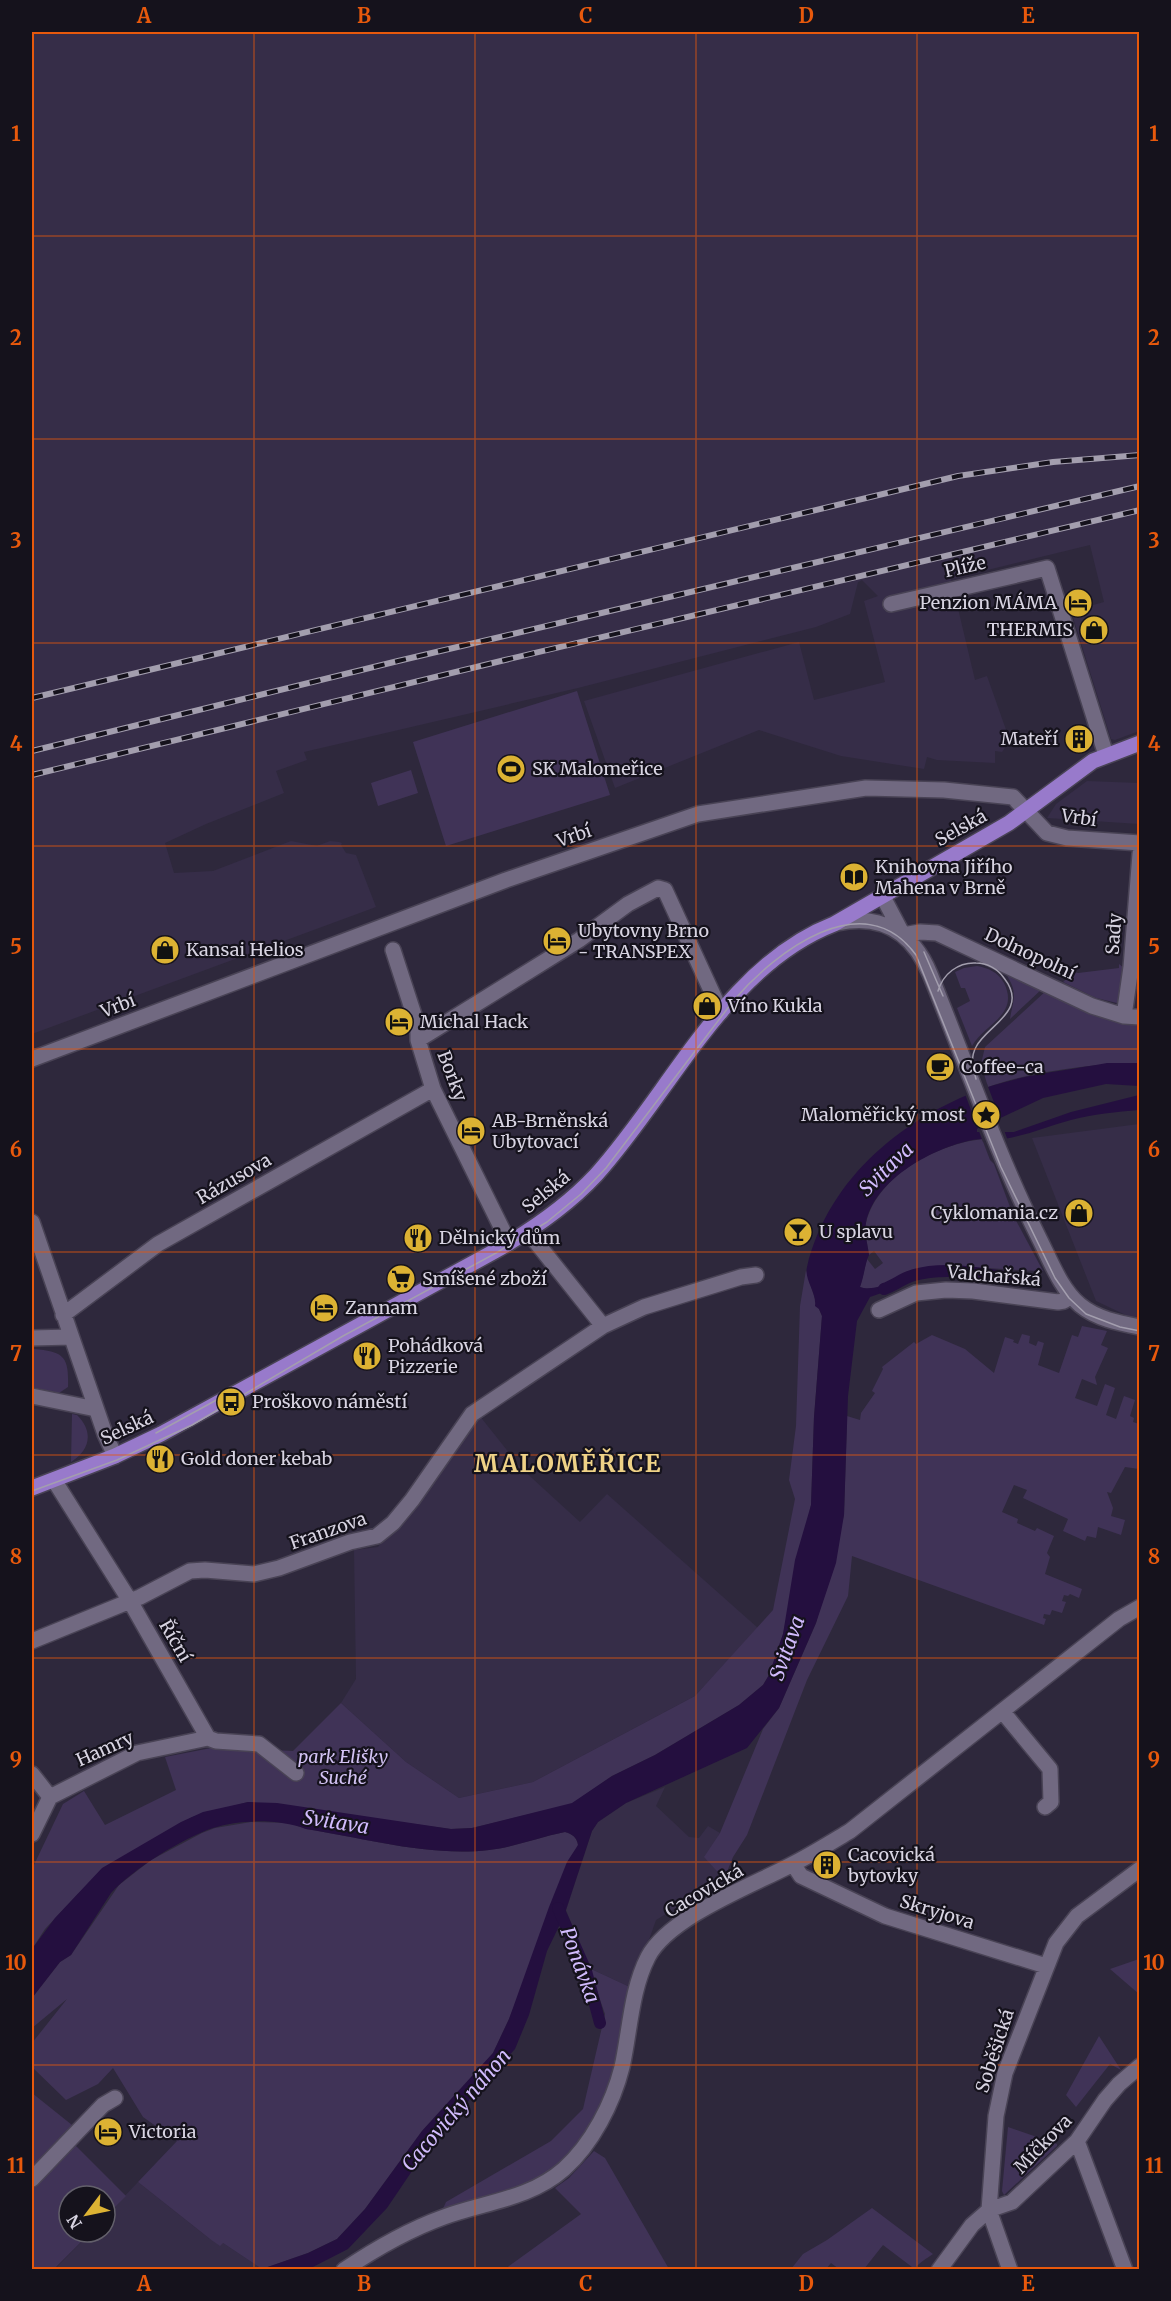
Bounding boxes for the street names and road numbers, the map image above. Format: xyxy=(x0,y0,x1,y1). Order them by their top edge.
street label: Plíže xyxy=(942,551,988,582)
street label: Vrbí xyxy=(1059,803,1099,832)
street label: Selská xyxy=(931,804,991,851)
street label: Vrbí xyxy=(552,818,596,853)
street label: Sady xyxy=(1101,912,1126,956)
street label: Dolnopolní xyxy=(981,922,1080,985)
street label: Vrbí xyxy=(96,988,140,1023)
street label: Borky xyxy=(432,1047,473,1105)
street label: Rázusova xyxy=(192,1148,275,1209)
street label: Selská xyxy=(517,1165,575,1218)
street label: Valchařská xyxy=(945,1260,1042,1291)
street label: Selská xyxy=(97,1405,157,1450)
street label: Franzova xyxy=(286,1507,370,1554)
street label: Říční xyxy=(154,1615,197,1667)
street label: Hamry xyxy=(72,1725,138,1771)
street label: Cacovická xyxy=(660,1859,747,1922)
street label: Skryjova xyxy=(897,1889,978,1934)
street label: Soběšická xyxy=(970,2006,1019,2096)
street label: Míčkova xyxy=(1009,2109,1077,2178)

